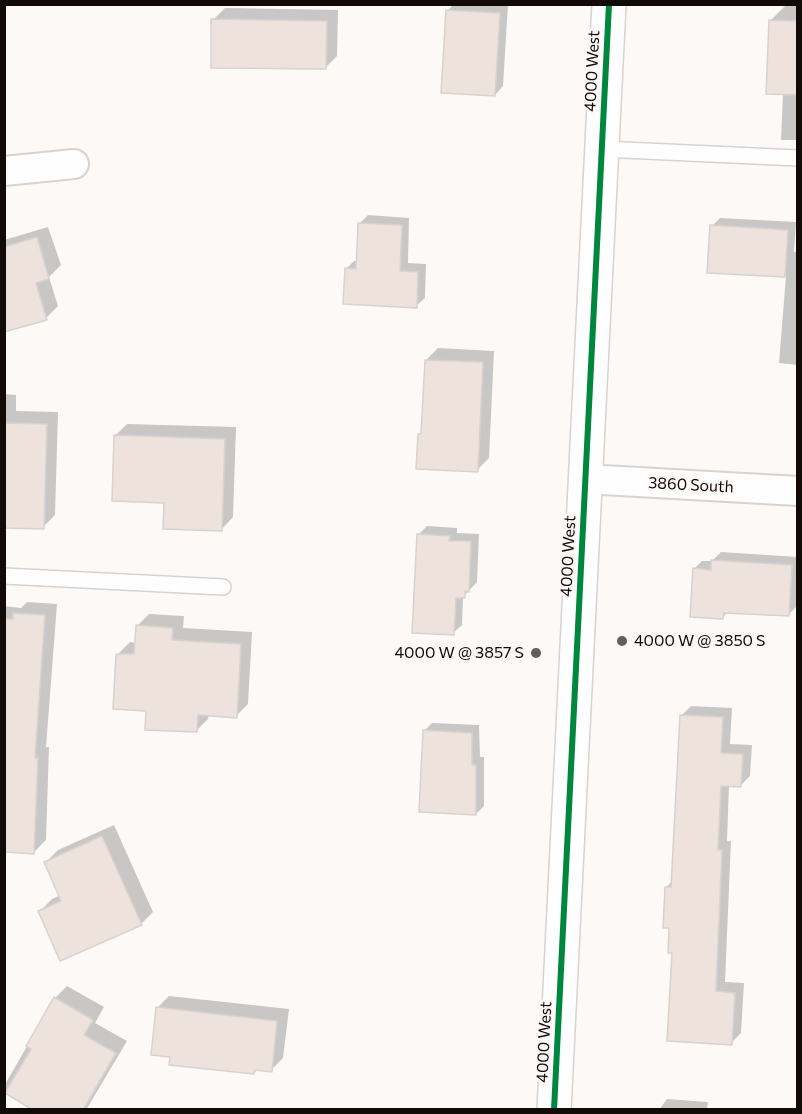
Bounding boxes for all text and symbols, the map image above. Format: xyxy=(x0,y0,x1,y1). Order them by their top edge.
street label: 4000 West xyxy=(580,30,604,112)
street label: 3860 South xyxy=(648,473,734,497)
street label: 4000 West xyxy=(556,515,580,597)
place label: 4000 W @ 3850 S xyxy=(634,631,765,651)
marker: 4000 W @ 3850 S xyxy=(615,634,629,648)
place label: 4000 W @ 3857 S xyxy=(395,643,524,663)
marker: 4000 W @ 3857 S xyxy=(529,646,543,660)
street label: 4000 West xyxy=(532,1001,556,1083)

